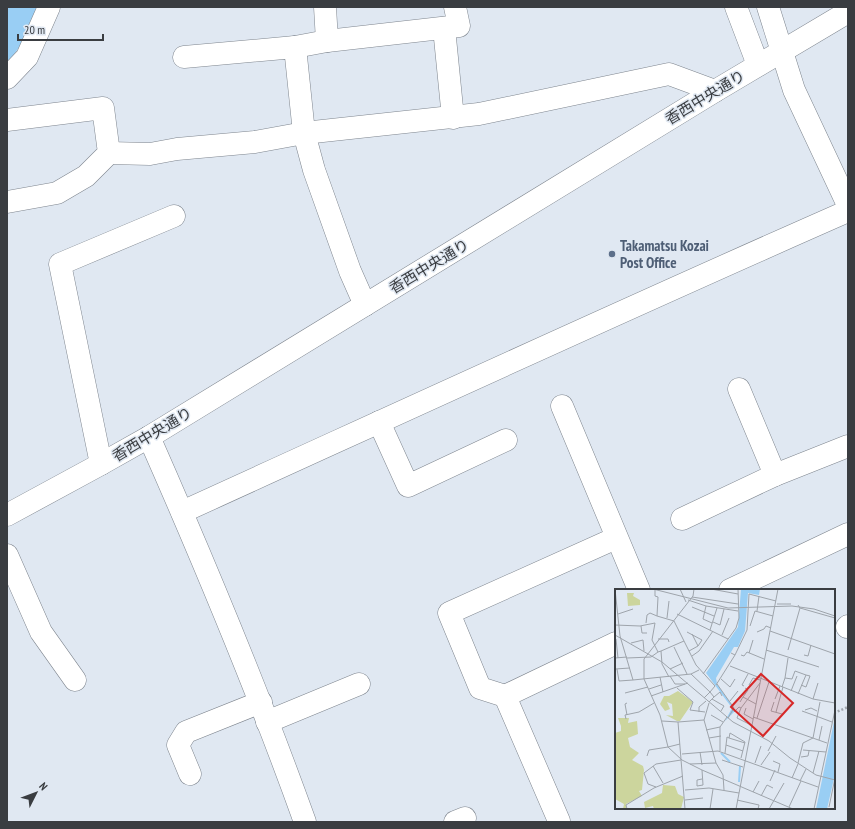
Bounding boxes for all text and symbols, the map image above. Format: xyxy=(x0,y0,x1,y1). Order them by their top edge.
scale bar xyxy=(18,16,103,42)
text: 20 m xyxy=(24,22,45,37)
street label: 香西中央通り xyxy=(662,66,748,128)
street label: 香西中央通り xyxy=(386,235,472,297)
place label: Takamatsu Kozai Post Office xyxy=(620,236,709,272)
marker: Takamatsu Kozai Post Office xyxy=(607,249,617,259)
street label: 香西中央通り xyxy=(109,403,195,465)
inset map xyxy=(615,589,835,809)
north arrow xyxy=(16,773,56,813)
text: N xyxy=(36,779,51,793)

